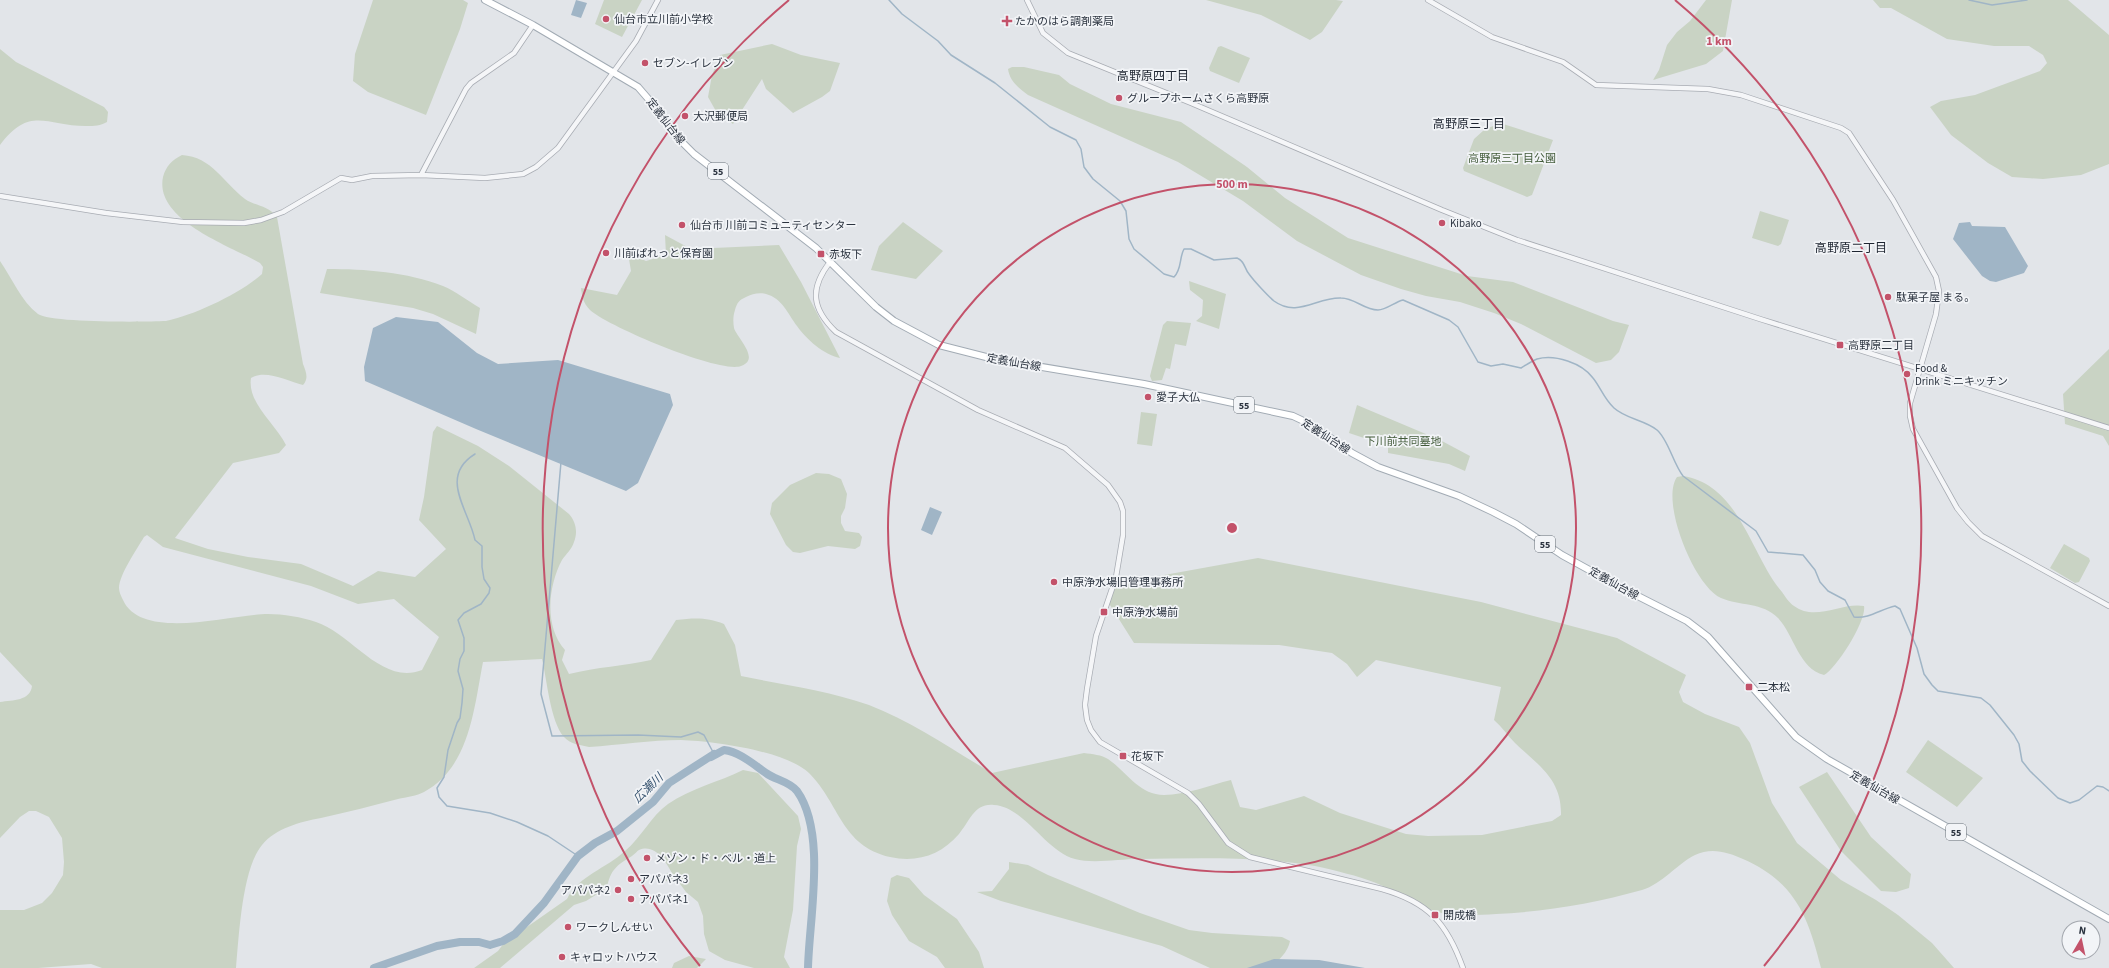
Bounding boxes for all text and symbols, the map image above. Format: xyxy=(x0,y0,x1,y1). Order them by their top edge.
place label: 仙台市立川前小学校 xyxy=(614,12,713,27)
marker: 仙台市立川前小学校 xyxy=(601,14,611,24)
place label: たかのはら調剤薬局 xyxy=(1015,14,1114,29)
marker: たかのはら調剤薬局 xyxy=(1002,16,1012,26)
text: 1 km xyxy=(1706,33,1732,50)
place label: セブン-イレブン xyxy=(653,56,733,71)
marker: セブン-イレブン xyxy=(640,58,650,68)
district label: 高野原四丁目 xyxy=(1117,68,1189,85)
place label: グループホームさくら高野原 xyxy=(1127,91,1269,106)
marker: グループホームさくら高野原 xyxy=(1114,93,1124,103)
street label: 定義仙台線 xyxy=(643,95,688,148)
place label: 大沢郵便局 xyxy=(693,109,748,124)
marker: 大沢郵便局 xyxy=(680,111,690,121)
district label: 高野原三丁目 xyxy=(1433,116,1505,133)
park label: 高野原三丁目公園 xyxy=(1468,151,1556,166)
road number: 55 xyxy=(708,163,728,179)
text: 500 m xyxy=(1216,176,1248,193)
place label: Kibako xyxy=(1450,216,1482,231)
place label: 仙台市 川前コミュニティセンター xyxy=(690,218,857,233)
marker: Kibako xyxy=(1437,218,1447,228)
marker: 仙台市 川前コミュニティセンター xyxy=(677,220,687,230)
district label: 高野原二丁目 xyxy=(1815,240,1887,257)
place label: 川前ぱれっと保育園 xyxy=(614,246,713,261)
place label: 赤坂下 xyxy=(829,247,862,262)
marker: 川前ぱれっと保育園 xyxy=(601,248,611,258)
marker: 赤坂下 xyxy=(816,249,826,259)
place label: 駄菓子屋 まる。 xyxy=(1896,290,1975,305)
marker: 駄菓子屋 まる。 xyxy=(1883,292,1893,302)
place label: 高野原二丁目 xyxy=(1848,338,1914,353)
marker: 高野原二丁目 xyxy=(1835,340,1845,350)
street label: 定義仙台線 xyxy=(986,350,1042,375)
place label: Food & Drink ミニキッチン xyxy=(1915,361,2008,389)
marker: Food & Drink ミニキッチン xyxy=(1902,369,1912,379)
place label: 愛子大仏 xyxy=(1156,390,1200,405)
marker: 愛子大仏 xyxy=(1143,392,1153,402)
road number: 55 xyxy=(1234,397,1254,413)
street label: 定義仙台線 xyxy=(1299,415,1353,458)
park label: 下川前共同墓地 xyxy=(1365,434,1442,449)
centre of rings xyxy=(1225,521,1239,535)
road number: 55 xyxy=(1535,536,1555,552)
street label: 定義仙台線 xyxy=(1586,564,1641,603)
place label: 中原浄水場旧管理事務所 xyxy=(1062,575,1184,590)
marker: 中原浄水場旧管理事務所 xyxy=(1049,577,1059,587)
place label: 中原浄水場前 xyxy=(1112,605,1178,620)
marker: 中原浄水場前 xyxy=(1099,607,1109,617)
place label: 二本松 xyxy=(1757,680,1790,695)
marker: 二本松 xyxy=(1744,682,1754,692)
place label: 花坂下 xyxy=(1131,749,1164,764)
marker: 花坂下 xyxy=(1118,751,1128,761)
street label: 定義仙台線 xyxy=(1847,767,1902,808)
water label: 広瀬川 xyxy=(629,768,669,807)
road number: 55 xyxy=(1946,824,1966,840)
place label: メゾン・ド・ベル・道上 xyxy=(655,851,776,866)
marker: メゾン・ド・ベル・道上 xyxy=(642,853,652,863)
place label: アパパネ3 xyxy=(639,872,688,887)
marker: アパパネ3 xyxy=(626,874,636,884)
place label: アパパネ2 xyxy=(561,883,610,898)
marker: アパパネ2 xyxy=(613,885,623,895)
place label: アパパネ1 xyxy=(639,892,688,907)
marker: アパパネ1 xyxy=(626,894,636,904)
place label: 開成橋 xyxy=(1443,908,1476,923)
marker: 開成橋 xyxy=(1430,910,1440,920)
place label: ワークしんせい xyxy=(576,920,653,935)
north arrow xyxy=(2061,920,2101,960)
marker: ワークしんせい xyxy=(563,922,573,932)
text: N xyxy=(2078,923,2087,939)
place label: キャロットハウス xyxy=(570,950,658,965)
marker: キャロットハウス xyxy=(557,952,567,962)

